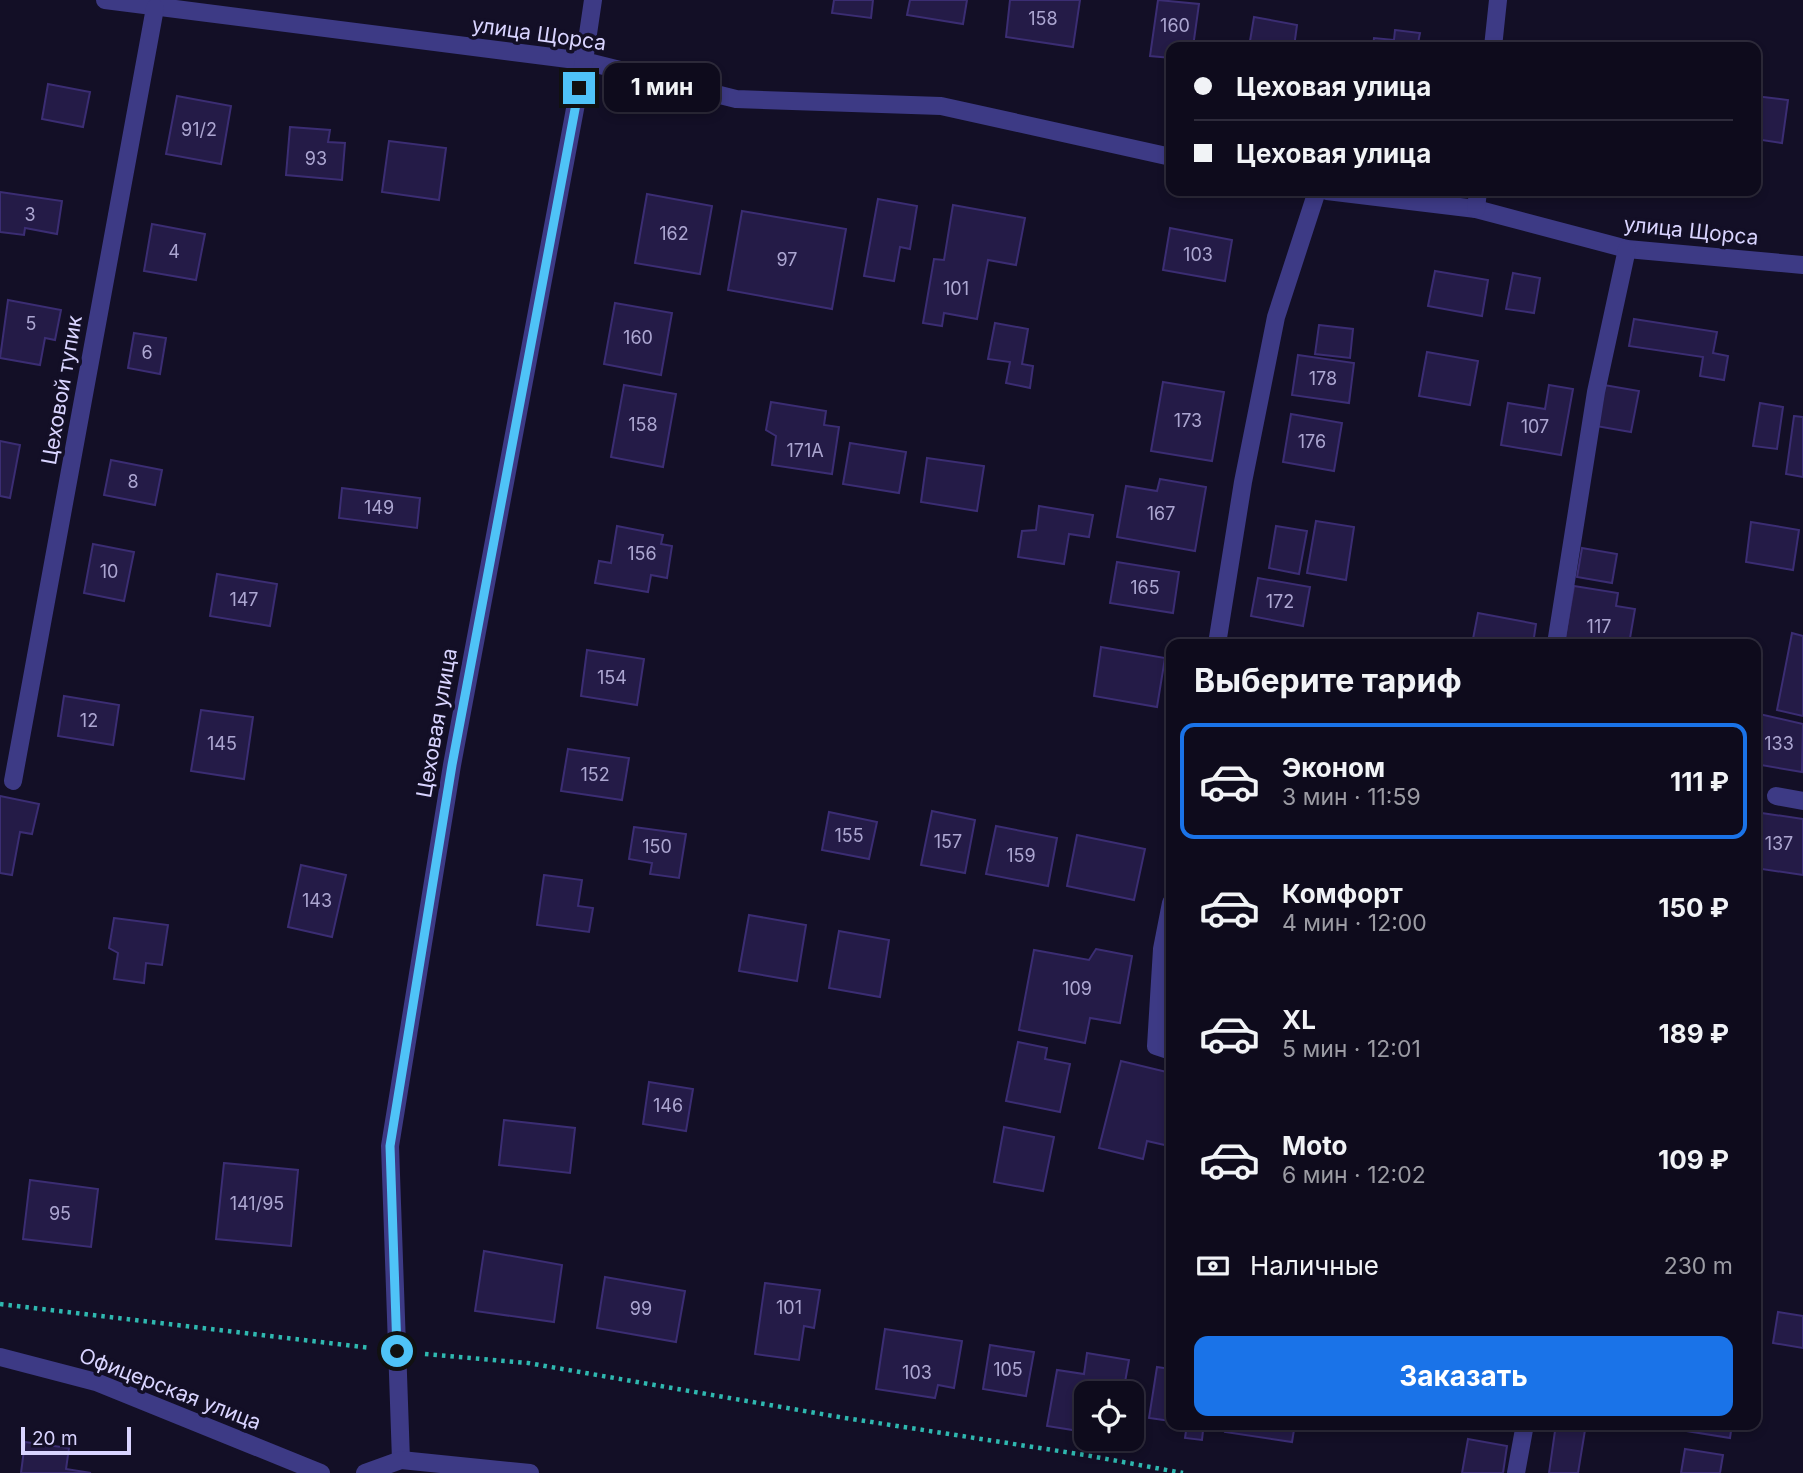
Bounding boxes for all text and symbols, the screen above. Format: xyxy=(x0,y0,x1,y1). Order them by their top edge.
house number: 158 xyxy=(1028,8,1058,29)
street label: улица Щорса xyxy=(470,12,608,55)
house number: 160 xyxy=(1160,15,1190,36)
callout: 1 мин xyxy=(604,64,719,112)
text: Цеховая улица xyxy=(1236,71,1431,102)
route end xyxy=(563,72,595,104)
text: 1 мин xyxy=(631,73,693,101)
house number: 91/2 xyxy=(181,119,217,140)
text: Цеховая улица xyxy=(1236,138,1431,169)
house number: 93 xyxy=(305,148,327,169)
house number: 3 xyxy=(24,204,36,225)
street label: улица Щорса xyxy=(1622,211,1760,250)
house number: 162 xyxy=(659,223,689,244)
house number: 4 xyxy=(168,241,180,262)
house number: 103 xyxy=(1183,244,1213,265)
house number: 97 xyxy=(777,249,798,270)
house number: 101 xyxy=(943,278,969,299)
house number: 5 xyxy=(26,313,36,334)
street label: Цеховой тупик xyxy=(36,313,87,467)
house number: 160 xyxy=(623,327,653,348)
house number: 6 xyxy=(141,342,153,363)
house number: 178 xyxy=(1309,368,1337,389)
house number: 173 xyxy=(1174,410,1202,431)
house number: 158 xyxy=(628,414,658,435)
house number: 107 xyxy=(1521,416,1549,437)
house number: 176 xyxy=(1298,431,1326,452)
house number: 171А xyxy=(786,440,824,461)
house number: 8 xyxy=(127,471,139,492)
house number: 149 xyxy=(364,497,394,518)
house number: 167 xyxy=(1147,503,1175,524)
house number: 156 xyxy=(627,543,657,564)
house number: 10 xyxy=(100,561,118,582)
house number: 165 xyxy=(1130,577,1160,598)
house number: 147 xyxy=(229,589,259,610)
house number: 172 xyxy=(1266,591,1294,612)
house number: 117 xyxy=(1587,616,1611,637)
street label: Цеховая улица xyxy=(411,646,462,800)
text: Выберите тариф xyxy=(1194,661,1462,700)
house number: 154 xyxy=(597,667,627,688)
house number: 12 xyxy=(80,710,98,731)
house number: 145 xyxy=(207,733,237,754)
house number: 133 xyxy=(1764,733,1794,754)
icon: car xyxy=(1198,750,1261,813)
text: Эконом xyxy=(1282,752,1385,783)
house number: 152 xyxy=(580,764,610,785)
text: 111 ₽ xyxy=(1670,766,1729,797)
text: 3 мин · 11:59 xyxy=(1282,783,1421,811)
house number: 155 xyxy=(834,825,864,846)
house number: 157 xyxy=(934,831,962,852)
house number: 137 xyxy=(1765,833,1793,854)
house number: 150 xyxy=(642,836,672,857)
house number: 159 xyxy=(1006,845,1036,866)
icon: car xyxy=(1198,876,1261,939)
text: Комфорт xyxy=(1282,878,1403,909)
house number: 143 xyxy=(302,890,332,911)
text: 150 ₽ xyxy=(1658,892,1729,923)
text: 4 мин · 12:00 xyxy=(1282,909,1427,937)
house number: 109 xyxy=(1062,978,1092,999)
icon: car xyxy=(1198,1002,1261,1065)
text: XL xyxy=(1282,1004,1316,1035)
text: 189 ₽ xyxy=(1659,1018,1729,1049)
text: 5 мин · 12:01 xyxy=(1282,1035,1421,1063)
house number: 146 xyxy=(653,1095,683,1116)
icon: car xyxy=(1198,1128,1261,1191)
text: Moto xyxy=(1282,1130,1347,1161)
text: 109 ₽ xyxy=(1658,1144,1729,1175)
text: 6 мин · 12:02 xyxy=(1282,1161,1426,1189)
house number: 141/95 xyxy=(230,1193,284,1214)
house number: 95 xyxy=(49,1203,71,1224)
icon: cash xyxy=(1194,1247,1232,1285)
text: Наличные xyxy=(1250,1250,1379,1281)
text: 230 m xyxy=(1664,1252,1733,1280)
house number: 101 xyxy=(776,1297,802,1318)
house number: 99 xyxy=(630,1298,652,1319)
route start xyxy=(381,1335,413,1367)
button: Заказать xyxy=(1194,1336,1733,1416)
street label: Офицерская улица xyxy=(76,1342,265,1435)
house number: 105 xyxy=(993,1359,1023,1380)
house number: 103 xyxy=(902,1362,932,1383)
map controls xyxy=(1074,1381,1144,1451)
button: locate xyxy=(1074,1381,1144,1451)
scale bar xyxy=(21,1424,131,1456)
text: 20 m xyxy=(32,1427,78,1450)

